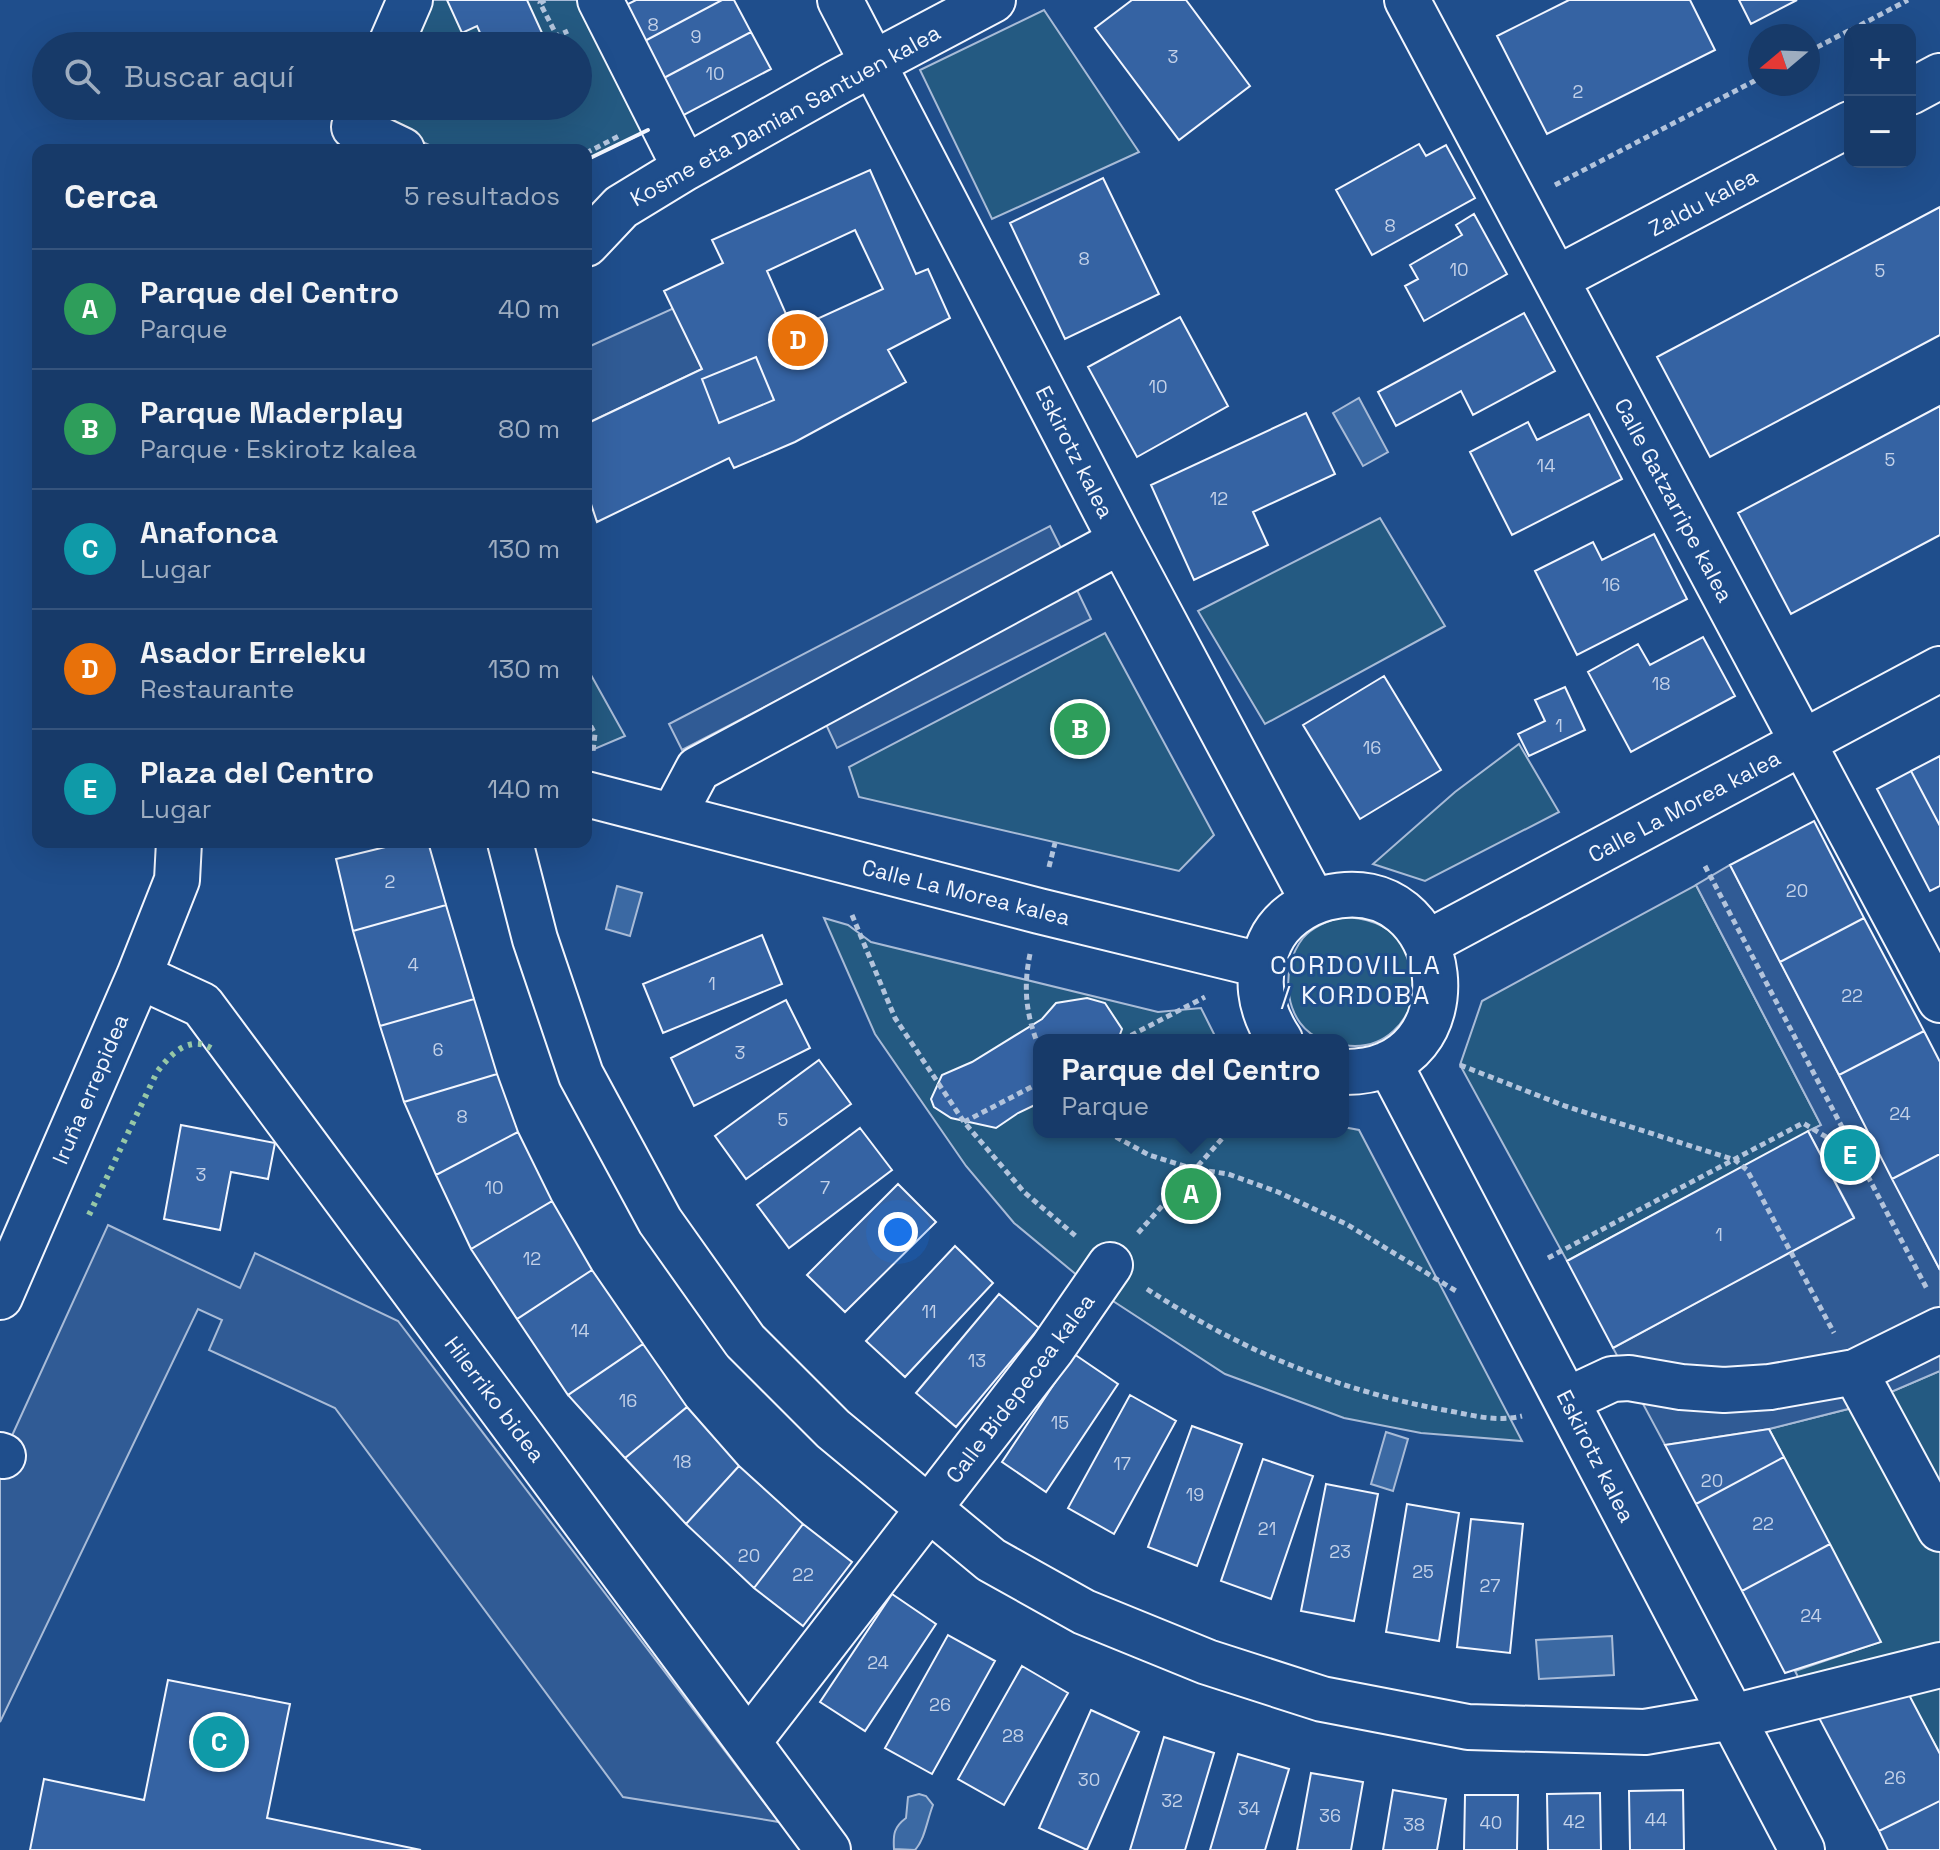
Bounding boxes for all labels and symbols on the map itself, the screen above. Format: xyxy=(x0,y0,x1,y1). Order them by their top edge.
house number: 8 xyxy=(647,13,659,36)
street label: Kosme eta Damian Santuen kalea xyxy=(625,18,945,212)
north arrow xyxy=(1748,24,1820,96)
house number: 9 xyxy=(690,25,702,48)
house number: 3 xyxy=(1168,45,1178,68)
house number: 10 xyxy=(705,62,725,85)
house number: 2 xyxy=(1573,80,1583,103)
street label: Zaldu kalea xyxy=(1644,161,1763,242)
house number: 8 xyxy=(1384,214,1396,237)
house number: 8 xyxy=(1078,247,1090,270)
house number: 10 xyxy=(1449,258,1469,281)
house number: 5 xyxy=(1875,259,1885,282)
pin: D xyxy=(772,310,824,370)
house number: 10 xyxy=(1148,375,1168,398)
street label: Eskirotz kalea xyxy=(1030,381,1121,523)
street label: Calle Gatzarripe kalea xyxy=(1608,393,1740,607)
house number: 5 xyxy=(1885,448,1895,471)
house number: 14 xyxy=(1537,454,1555,477)
house number: 12 xyxy=(1210,487,1228,510)
house number: 16 xyxy=(1602,573,1620,596)
house number: 18 xyxy=(1652,672,1670,695)
pin: B xyxy=(1054,699,1106,759)
house number: 1 xyxy=(1555,714,1563,737)
house number: 16 xyxy=(1363,736,1381,759)
street label: Calle La Morea kalea xyxy=(1583,743,1785,869)
street label: Calle La Morea kalea xyxy=(859,853,1073,932)
house number: 2 xyxy=(385,870,395,893)
house number: 20 xyxy=(1786,879,1808,902)
district label: CORDOVILLA / KORDOBA xyxy=(1270,948,1442,1012)
house number: 4 xyxy=(407,953,419,976)
house number: 1 xyxy=(708,972,716,995)
house number: 22 xyxy=(1841,984,1863,1007)
street label: Iruña errepidea xyxy=(46,1009,134,1168)
house number: 6 xyxy=(432,1038,444,1061)
house number: 3 xyxy=(735,1041,745,1064)
house number: 24 xyxy=(1889,1102,1911,1125)
house number: 8 xyxy=(456,1105,468,1128)
house number: 5 xyxy=(778,1108,788,1131)
pin: E xyxy=(1824,1125,1876,1185)
house number: 3 xyxy=(196,1163,206,1186)
pin: A xyxy=(1165,1164,1217,1224)
house number: 10 xyxy=(484,1176,504,1199)
house number: 7 xyxy=(820,1176,830,1199)
your location xyxy=(878,1212,918,1252)
house number: 1 xyxy=(1715,1223,1723,1246)
house number: 12 xyxy=(523,1247,541,1270)
street label: Calle Bidepecea kalea xyxy=(940,1287,1101,1488)
house number: 11 xyxy=(921,1300,937,1323)
house number: 14 xyxy=(571,1319,589,1342)
street label: Hilerriko bidea xyxy=(439,1331,552,1468)
house number: 13 xyxy=(968,1349,986,1372)
street label: Eskirotz kalea xyxy=(1551,1385,1642,1527)
house number: 16 xyxy=(619,1389,637,1412)
house number: 15 xyxy=(1051,1411,1069,1434)
house number: 18 xyxy=(673,1450,691,1473)
house number: 17 xyxy=(1113,1452,1131,1475)
house number: 20 xyxy=(1701,1469,1723,1492)
house number: 19 xyxy=(1186,1483,1204,1506)
house number: 22 xyxy=(1752,1512,1774,1535)
house number: 21 xyxy=(1258,1517,1276,1540)
house number: 23 xyxy=(1329,1540,1351,1563)
house number: 20 xyxy=(738,1544,760,1567)
house number: 25 xyxy=(1412,1560,1434,1583)
house number: 22 xyxy=(792,1563,814,1586)
house number: 27 xyxy=(1480,1574,1500,1597)
house number: 24 xyxy=(1800,1604,1822,1627)
house number: 24 xyxy=(867,1651,889,1674)
house number: 26 xyxy=(929,1693,951,1716)
pin: C xyxy=(193,1712,245,1772)
house number: 28 xyxy=(1002,1724,1024,1747)
house number: 26 xyxy=(1884,1766,1906,1789)
house number: 30 xyxy=(1078,1768,1100,1791)
house number: 32 xyxy=(1161,1789,1183,1812)
house number: 34 xyxy=(1238,1797,1260,1820)
house number: 36 xyxy=(1319,1804,1341,1827)
house number: 44 xyxy=(1645,1808,1667,1831)
house number: 42 xyxy=(1563,1810,1585,1833)
house number: 40 xyxy=(1480,1811,1502,1834)
house number: 38 xyxy=(1403,1813,1425,1836)

